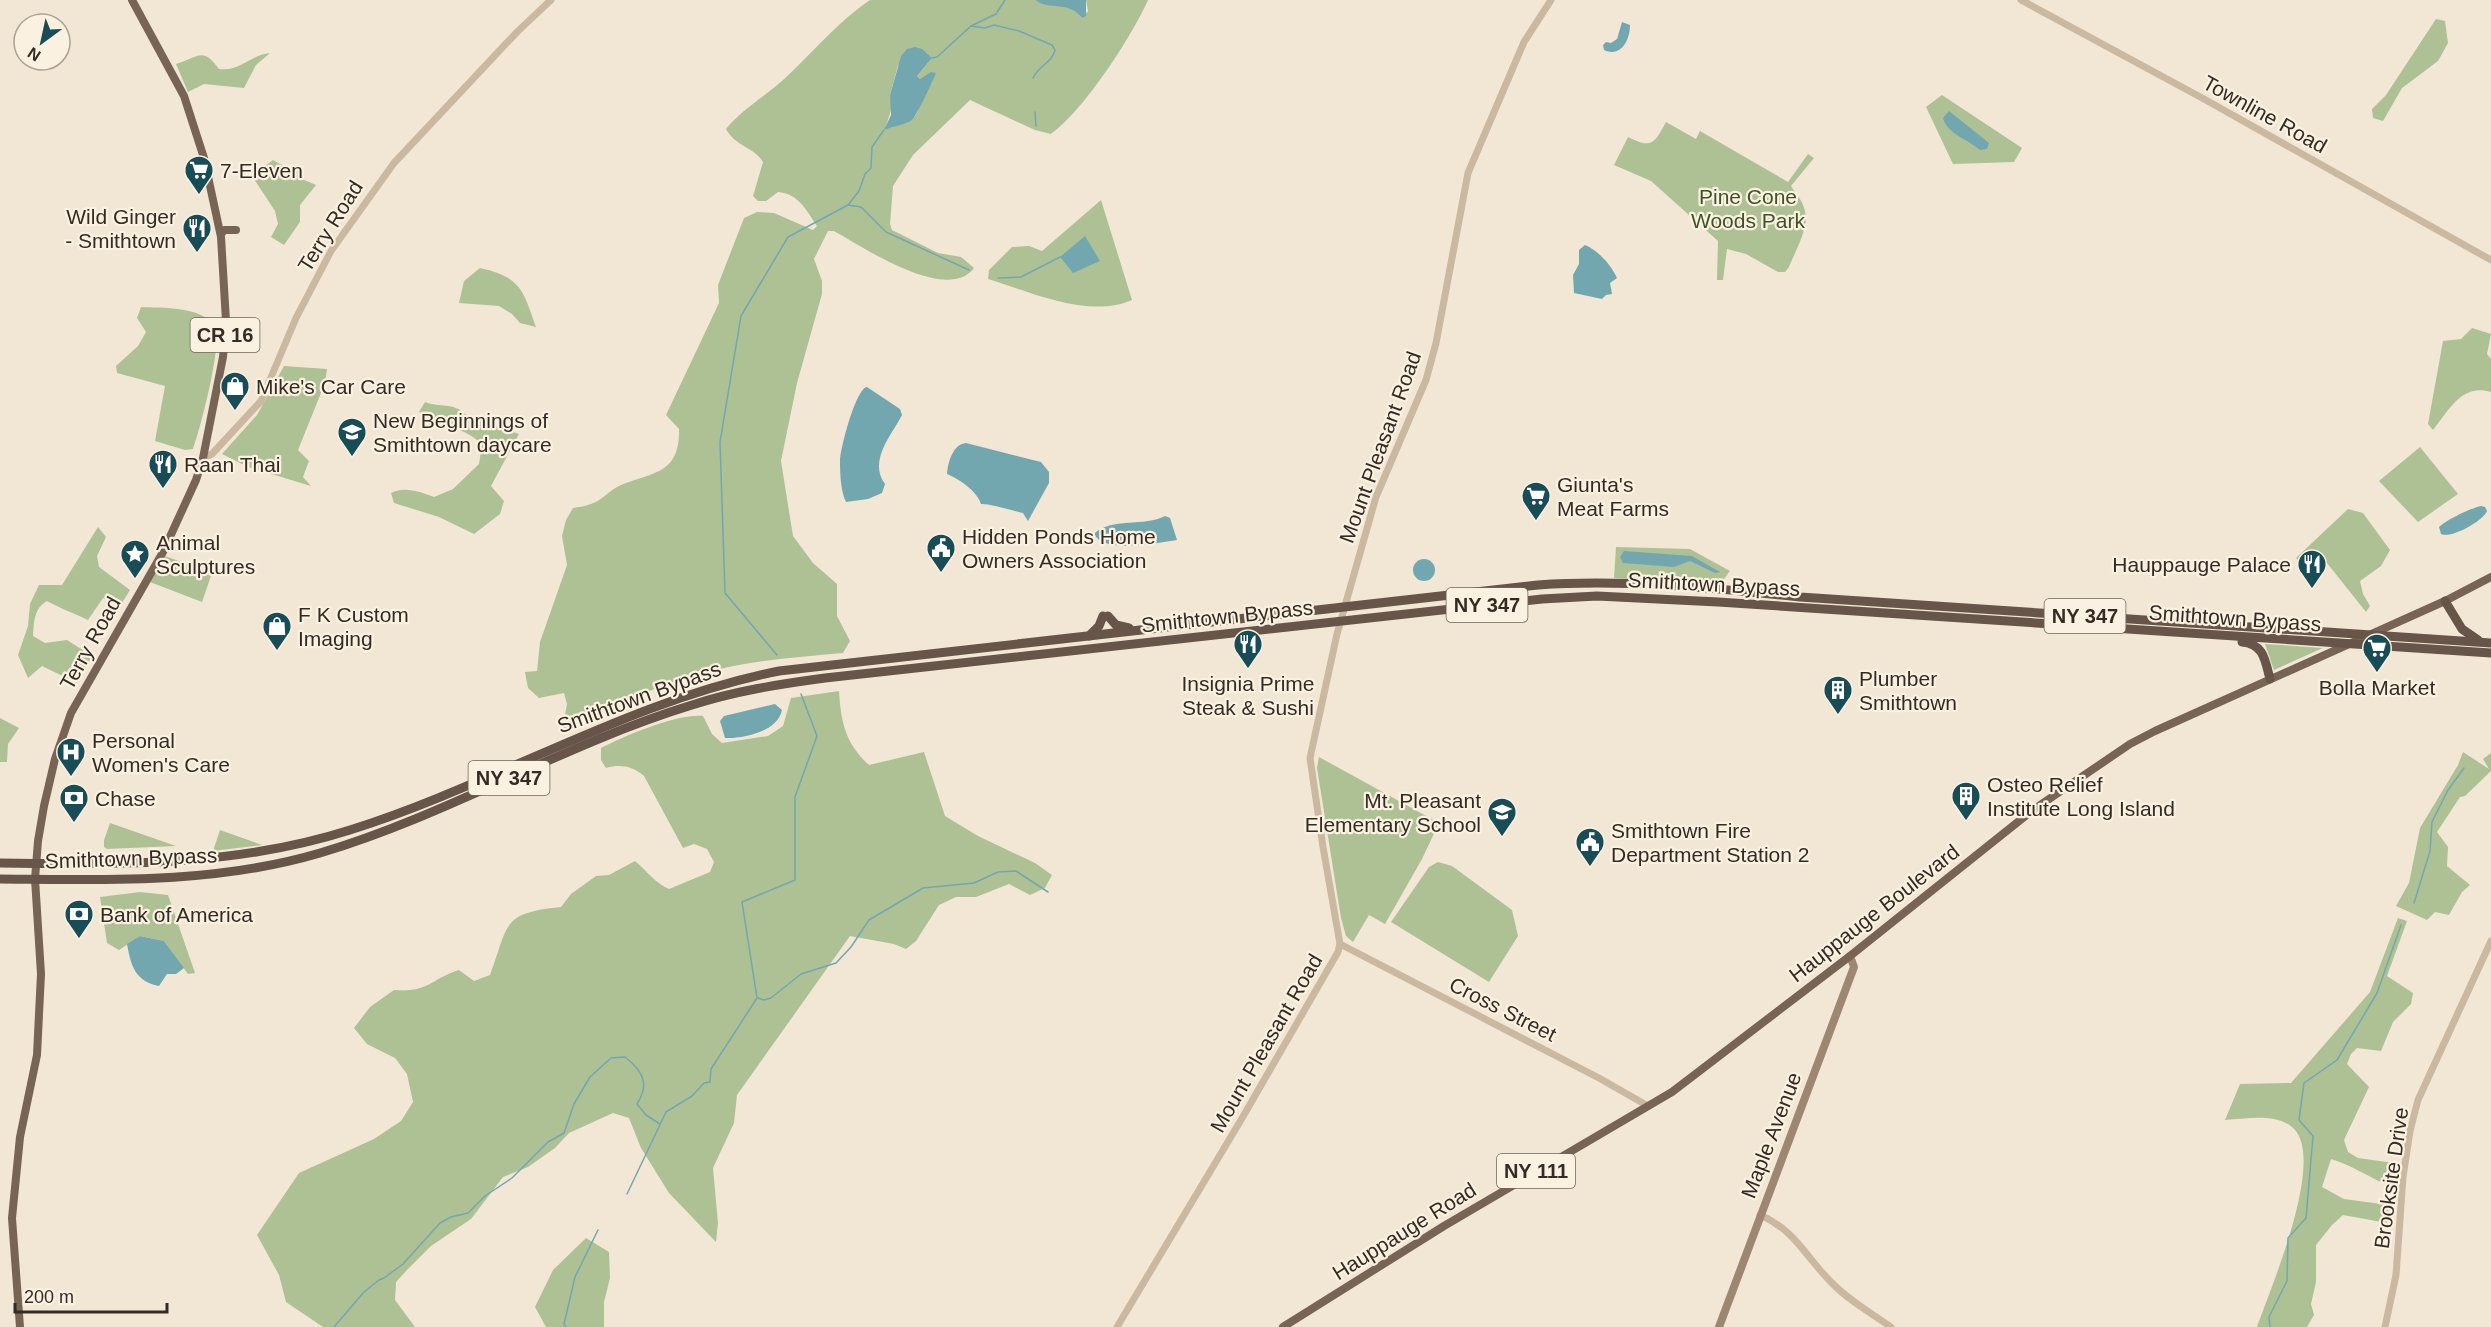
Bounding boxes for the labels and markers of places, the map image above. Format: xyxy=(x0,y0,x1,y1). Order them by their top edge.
supermarket icon: 7-Eleven xyxy=(183,154,215,196)
place label: 7-Eleven xyxy=(220,159,303,182)
place label: Wild Ginger - Smithtown xyxy=(65,205,176,252)
restaurant icon: Wild Ginger - Smithtown xyxy=(181,212,213,254)
shop icon: Mike's Car Care xyxy=(219,370,251,412)
place label: Mike's Car Care xyxy=(256,375,406,398)
place label: New Beginnings of Smithtown daycare xyxy=(373,409,552,456)
school or university icon: New Beginnings of Smithtown daycare xyxy=(336,416,368,458)
restaurant icon: Raan Thai xyxy=(147,448,179,490)
place label: Raan Thai xyxy=(184,453,281,476)
place label: Giunta's Meat Farms xyxy=(1557,473,1669,520)
supermarket icon: Giunta's Meat Farms xyxy=(1520,480,1552,522)
place label: Hidden Ponds Home Owners Association xyxy=(962,525,1156,572)
place label: Animal Sculptures xyxy=(156,531,255,578)
public building icon: Hidden Ponds Home Owners Association xyxy=(925,532,957,574)
place icon: Animal Sculptures xyxy=(119,538,151,580)
restaurant icon: Hauppauge Palace xyxy=(2296,548,2328,590)
place label: Hauppauge Palace xyxy=(2112,553,2291,576)
place label: F K Custom Imaging xyxy=(298,603,409,650)
shop icon: F K Custom Imaging xyxy=(261,610,293,652)
restaurant icon: Insignia Prime Steak & Sushi xyxy=(1232,628,1264,670)
supermarket icon: Bolla Market xyxy=(2361,632,2393,674)
place label: Plumber Smithtown xyxy=(1859,667,1957,714)
place label: Insignia Prime Steak & Sushi xyxy=(1181,672,1315,719)
building icon: Plumber Smithtown xyxy=(1822,674,1854,716)
place label: Bolla Market xyxy=(2319,676,2436,699)
place label: Personal Women's Care xyxy=(92,729,230,776)
hospital icon: Personal Women's Care xyxy=(55,736,87,778)
place label: Osteo Relief Institute Long Island xyxy=(1987,773,2175,820)
building icon: Osteo Relief Institute Long Island xyxy=(1950,780,1982,822)
bank icon: Chase xyxy=(58,782,90,824)
place label: Chase xyxy=(95,787,156,810)
place label: Mt. Pleasant Elementary School xyxy=(1305,789,1481,836)
school or university icon: Mt. Pleasant Elementary School xyxy=(1486,796,1518,838)
place label: Smithtown Fire Department Station 2 xyxy=(1611,819,1809,866)
public building icon: Smithtown Fire Department Station 2 xyxy=(1574,826,1606,868)
bank icon: Bank of America xyxy=(63,898,95,940)
place label: Bank of America xyxy=(100,903,253,926)

